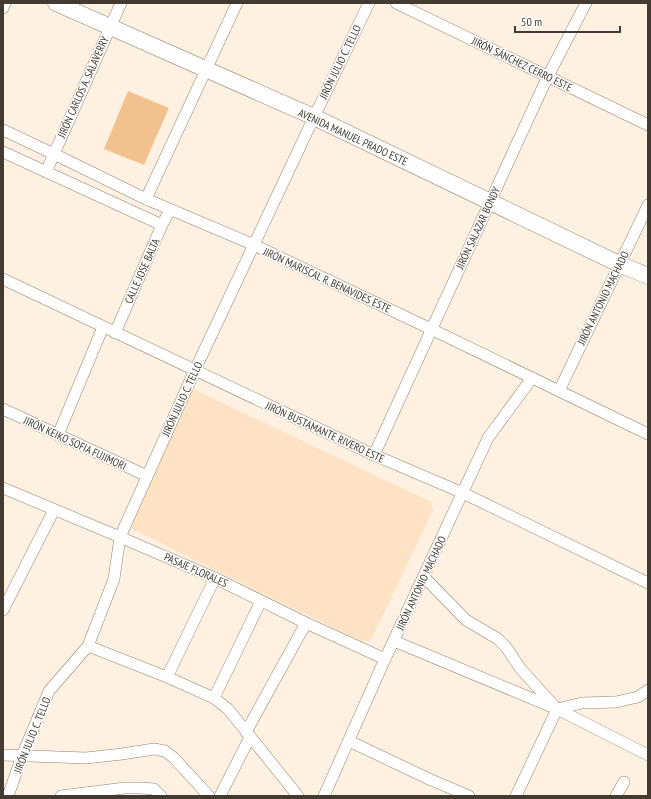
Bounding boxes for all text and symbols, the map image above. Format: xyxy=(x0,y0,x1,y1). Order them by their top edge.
scale bar xyxy=(515,8,620,34)
text: 50 m xyxy=(521,14,542,29)
street label: JIRÓN JULIO C. TELLO xyxy=(316,23,364,102)
street label: JIRÓN SÁNCHEZ CERRO ESTE xyxy=(468,33,575,95)
street label: JIRÓN CARLOS A. SALAVERRY xyxy=(54,34,112,141)
street label: AVENIDA MANUEL PRADO ESTE xyxy=(296,105,410,169)
street label: JIRÓN SALAZAR BONDY xyxy=(452,185,503,272)
street label: CALLE JOSE BALTA xyxy=(121,235,163,306)
street label: JIRÓN MARISCAL R. BENAVIDES ESTE xyxy=(260,244,393,316)
street label: JIRÓN ANTONIO MACHADO xyxy=(574,249,632,348)
street label: JIRÓN JULIO C. TELLO xyxy=(158,359,205,440)
street label: JIRÓN BUSTAMANTE RIVERO ESTE xyxy=(262,398,387,466)
street label: JIRÓN KEIKO SOFIA FUJIMORI xyxy=(20,413,129,473)
street label: JIRÓN ANTONIO MACHADO xyxy=(393,534,449,633)
street label: PASAJE FLORALES xyxy=(162,550,230,590)
street label: JIRÓN JULIO C. TELLO xyxy=(10,695,54,776)

